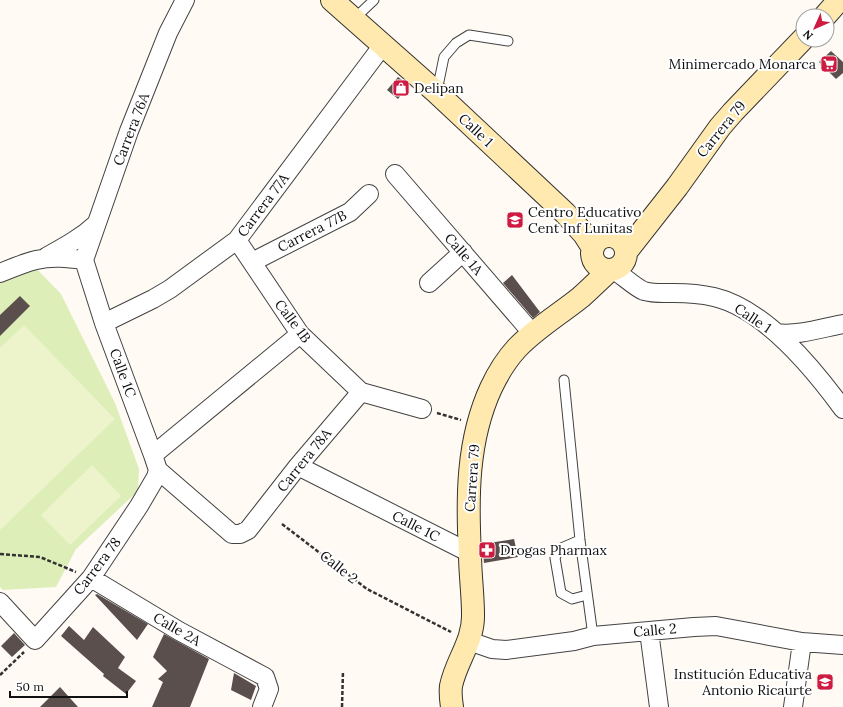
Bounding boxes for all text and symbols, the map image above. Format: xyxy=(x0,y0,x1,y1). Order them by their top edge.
north arrow xyxy=(795,8,835,48)
text: N xyxy=(800,27,816,43)
supermarket icon: Minimercado Monarca xyxy=(819,54,839,74)
place label: Minimercado Monarca xyxy=(669,55,816,73)
shop icon: Delipan xyxy=(391,78,411,98)
place label: Delipan xyxy=(414,79,464,97)
street label: Carrera 76A xyxy=(109,90,153,168)
street label: Carrera 79 xyxy=(693,97,749,161)
street label: Calle 1 xyxy=(455,109,497,151)
street label: Carrera 77A xyxy=(233,170,293,240)
place label: Centro Educativo Cent Inf Lunitas xyxy=(528,203,642,237)
street label: Carrera 77B xyxy=(274,206,350,256)
school or university icon: Centro Educativo Cent Inf Lunitas xyxy=(505,210,525,230)
street label: Calle 1A xyxy=(441,229,487,279)
street label: Calle 1B xyxy=(271,296,315,346)
street label: Calle 1 xyxy=(731,299,775,337)
street label: Calle 1C xyxy=(106,346,140,400)
street label: Carrera 78A xyxy=(273,424,335,495)
street label: Carrera 79 xyxy=(461,443,483,513)
street label: Calle 1C xyxy=(389,506,443,546)
street label: Carrera 78 xyxy=(69,533,125,599)
pharmacy icon: Drogas Pharmax xyxy=(477,540,497,560)
place label: Drogas Pharmax xyxy=(500,541,608,559)
street label: Calle 2 xyxy=(316,547,362,587)
street label: Calle 2A xyxy=(150,608,204,650)
street label: Calle 2 xyxy=(633,619,677,641)
place label: Institución Educativa Antonio Ricaurte xyxy=(674,665,812,699)
school or university icon: Institución Educativa Antonio Ricaurte xyxy=(815,672,835,692)
scale bar xyxy=(10,673,127,699)
text: 50 m xyxy=(16,679,44,694)

